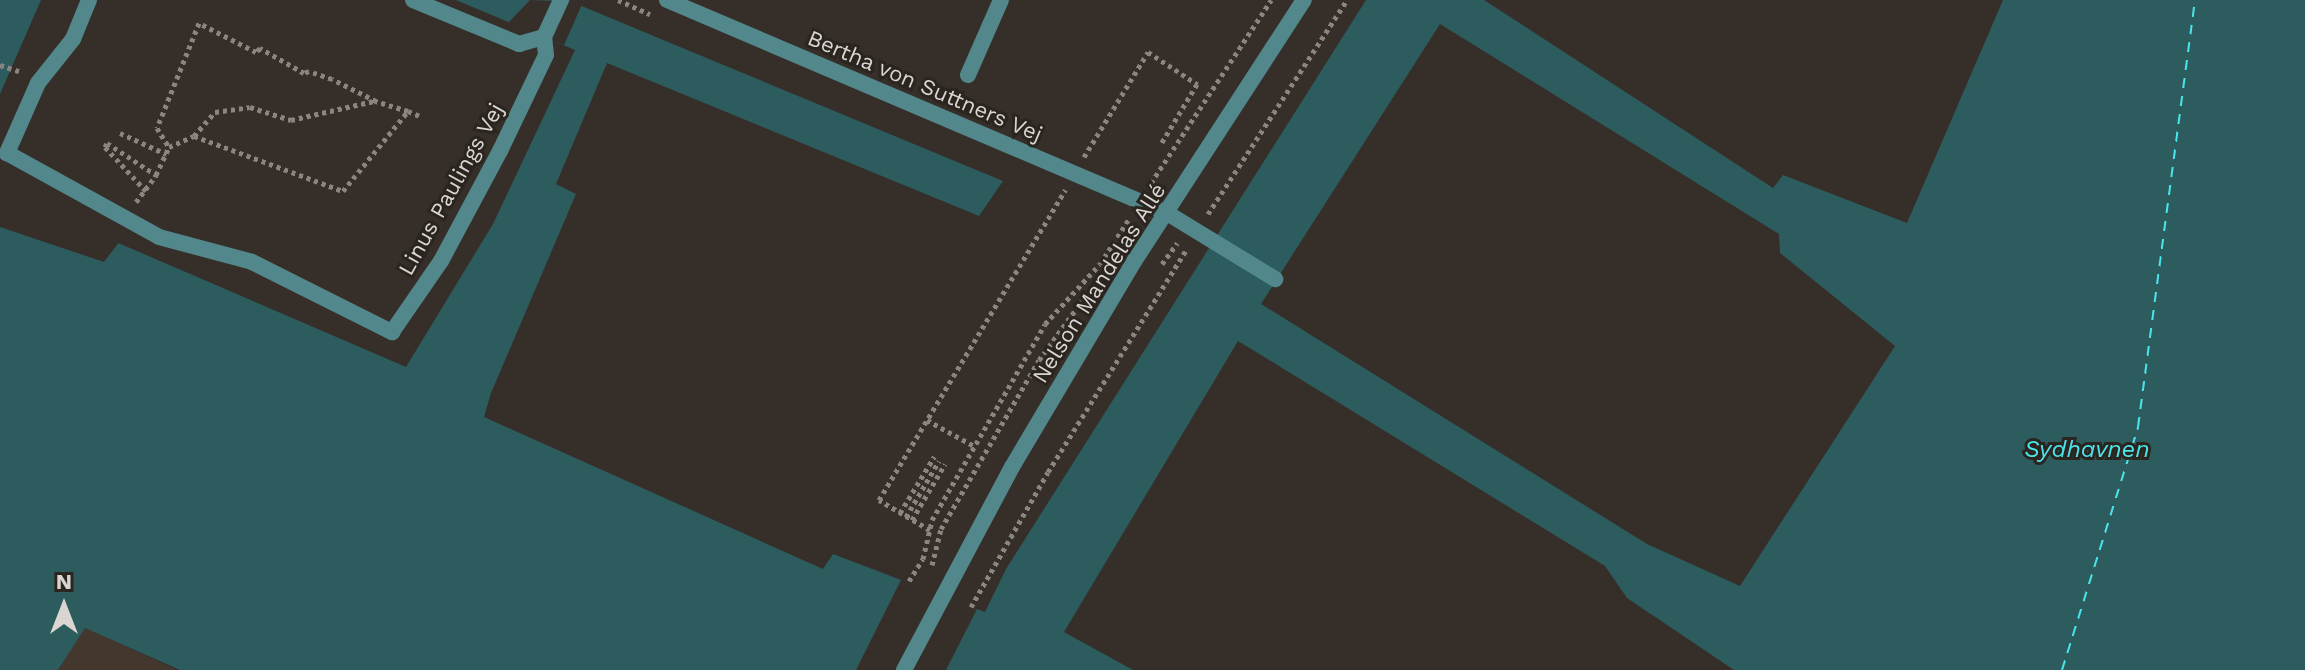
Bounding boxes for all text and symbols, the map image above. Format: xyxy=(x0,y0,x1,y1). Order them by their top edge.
street label: Bertha von Suttners Vej xyxy=(803,24,1047,148)
street label: Linus Paulings Vej xyxy=(393,98,509,280)
street label: Nelson Mandelas Allé xyxy=(1026,178,1172,388)
water label: Sydhavnen xyxy=(2024,436,2150,464)
north arrow xyxy=(24,566,104,646)
text: N xyxy=(56,569,72,594)

